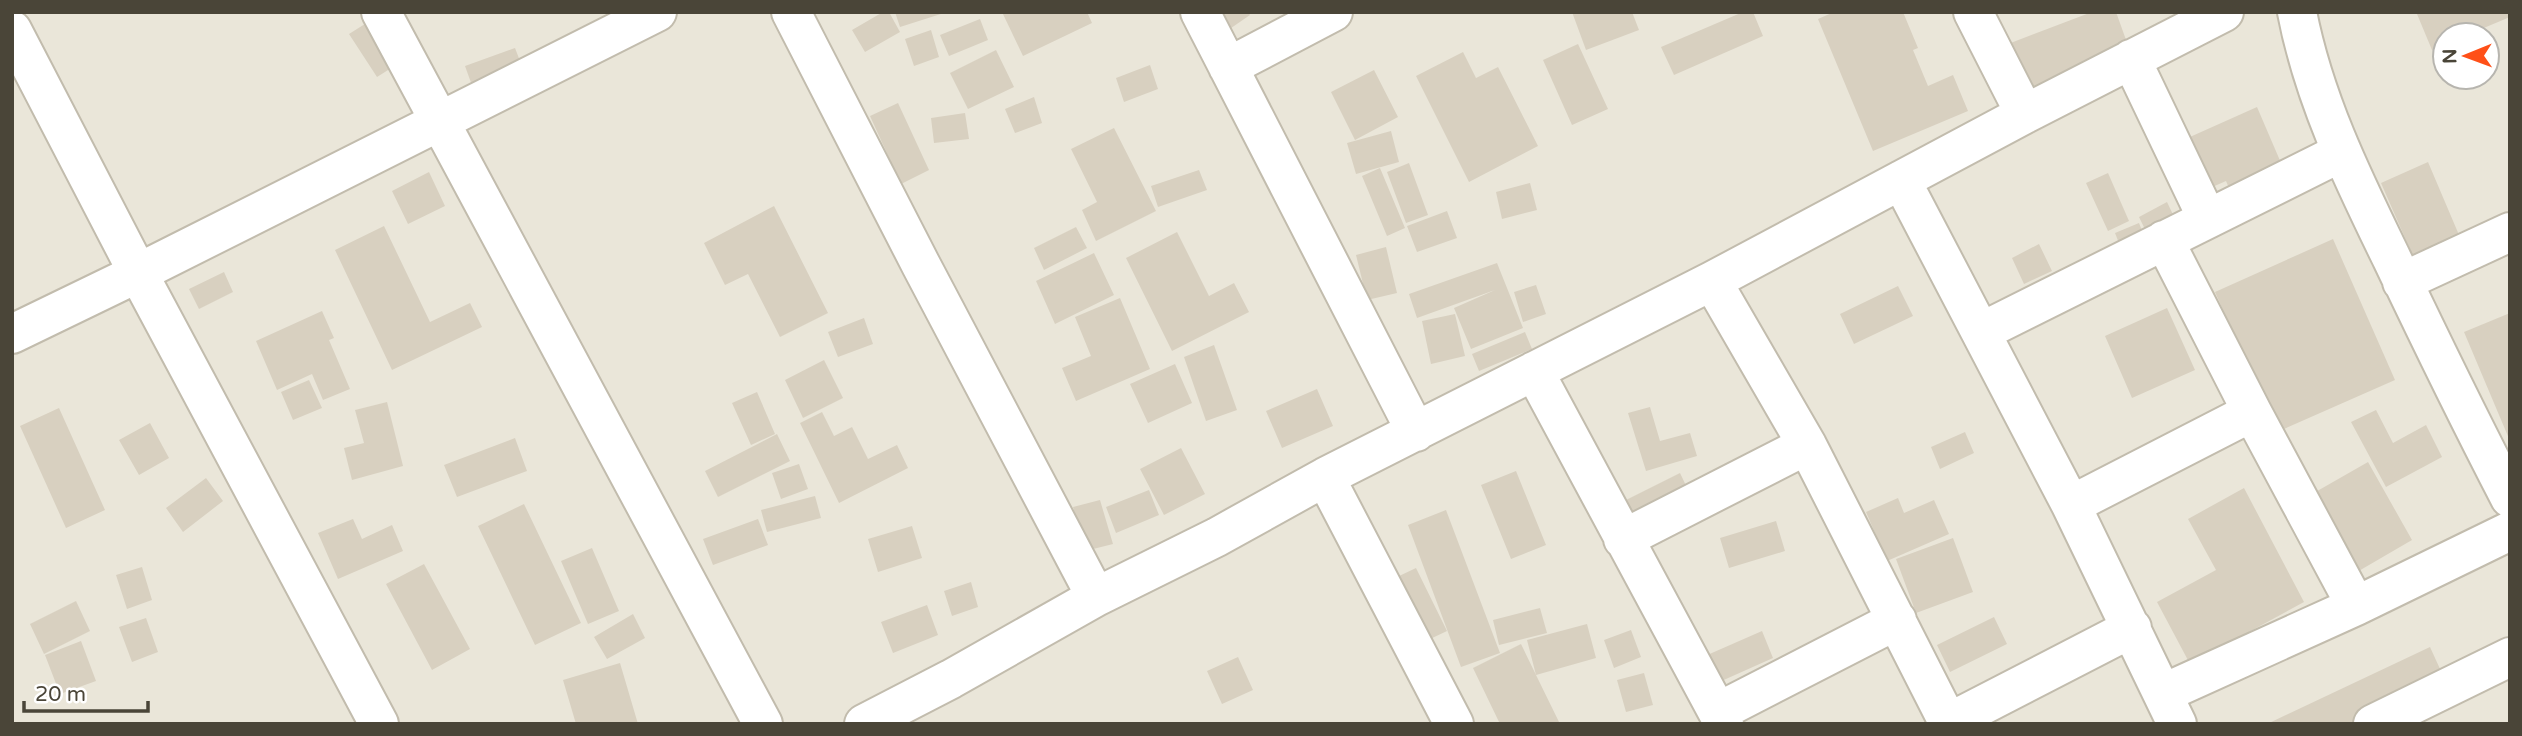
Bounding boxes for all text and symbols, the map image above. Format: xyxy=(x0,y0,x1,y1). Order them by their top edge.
north arrow xyxy=(2431,21,2501,91)
text: N xyxy=(2439,48,2461,64)
scale bar xyxy=(24,670,149,714)
text: 20 m xyxy=(35,682,86,707)

